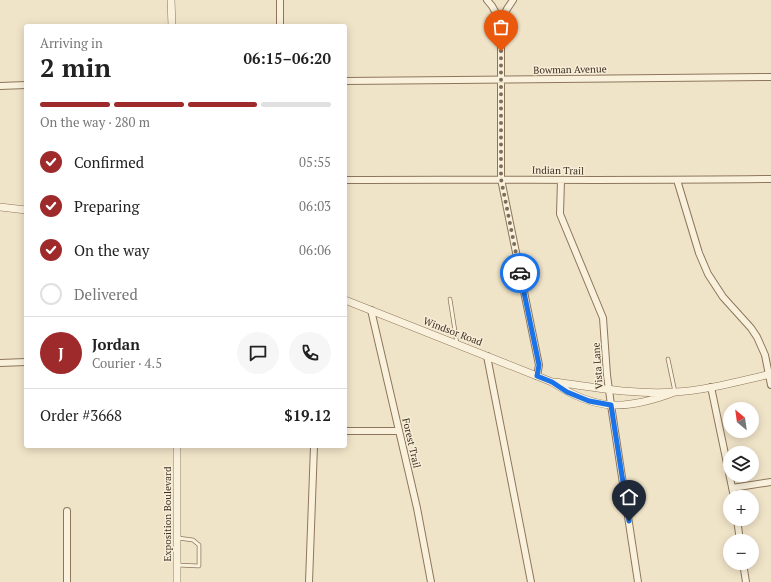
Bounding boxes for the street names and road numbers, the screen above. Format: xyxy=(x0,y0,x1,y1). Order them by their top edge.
street label: Bowman Avenue xyxy=(533,62,607,77)
street label: Indian Trail xyxy=(532,164,584,177)
street label: Windsor Road xyxy=(421,314,485,349)
street label: Vista Lane xyxy=(589,342,606,390)
street label: Forest Trail xyxy=(399,417,424,469)
street label: Exposition Boulevard xyxy=(161,466,174,561)

